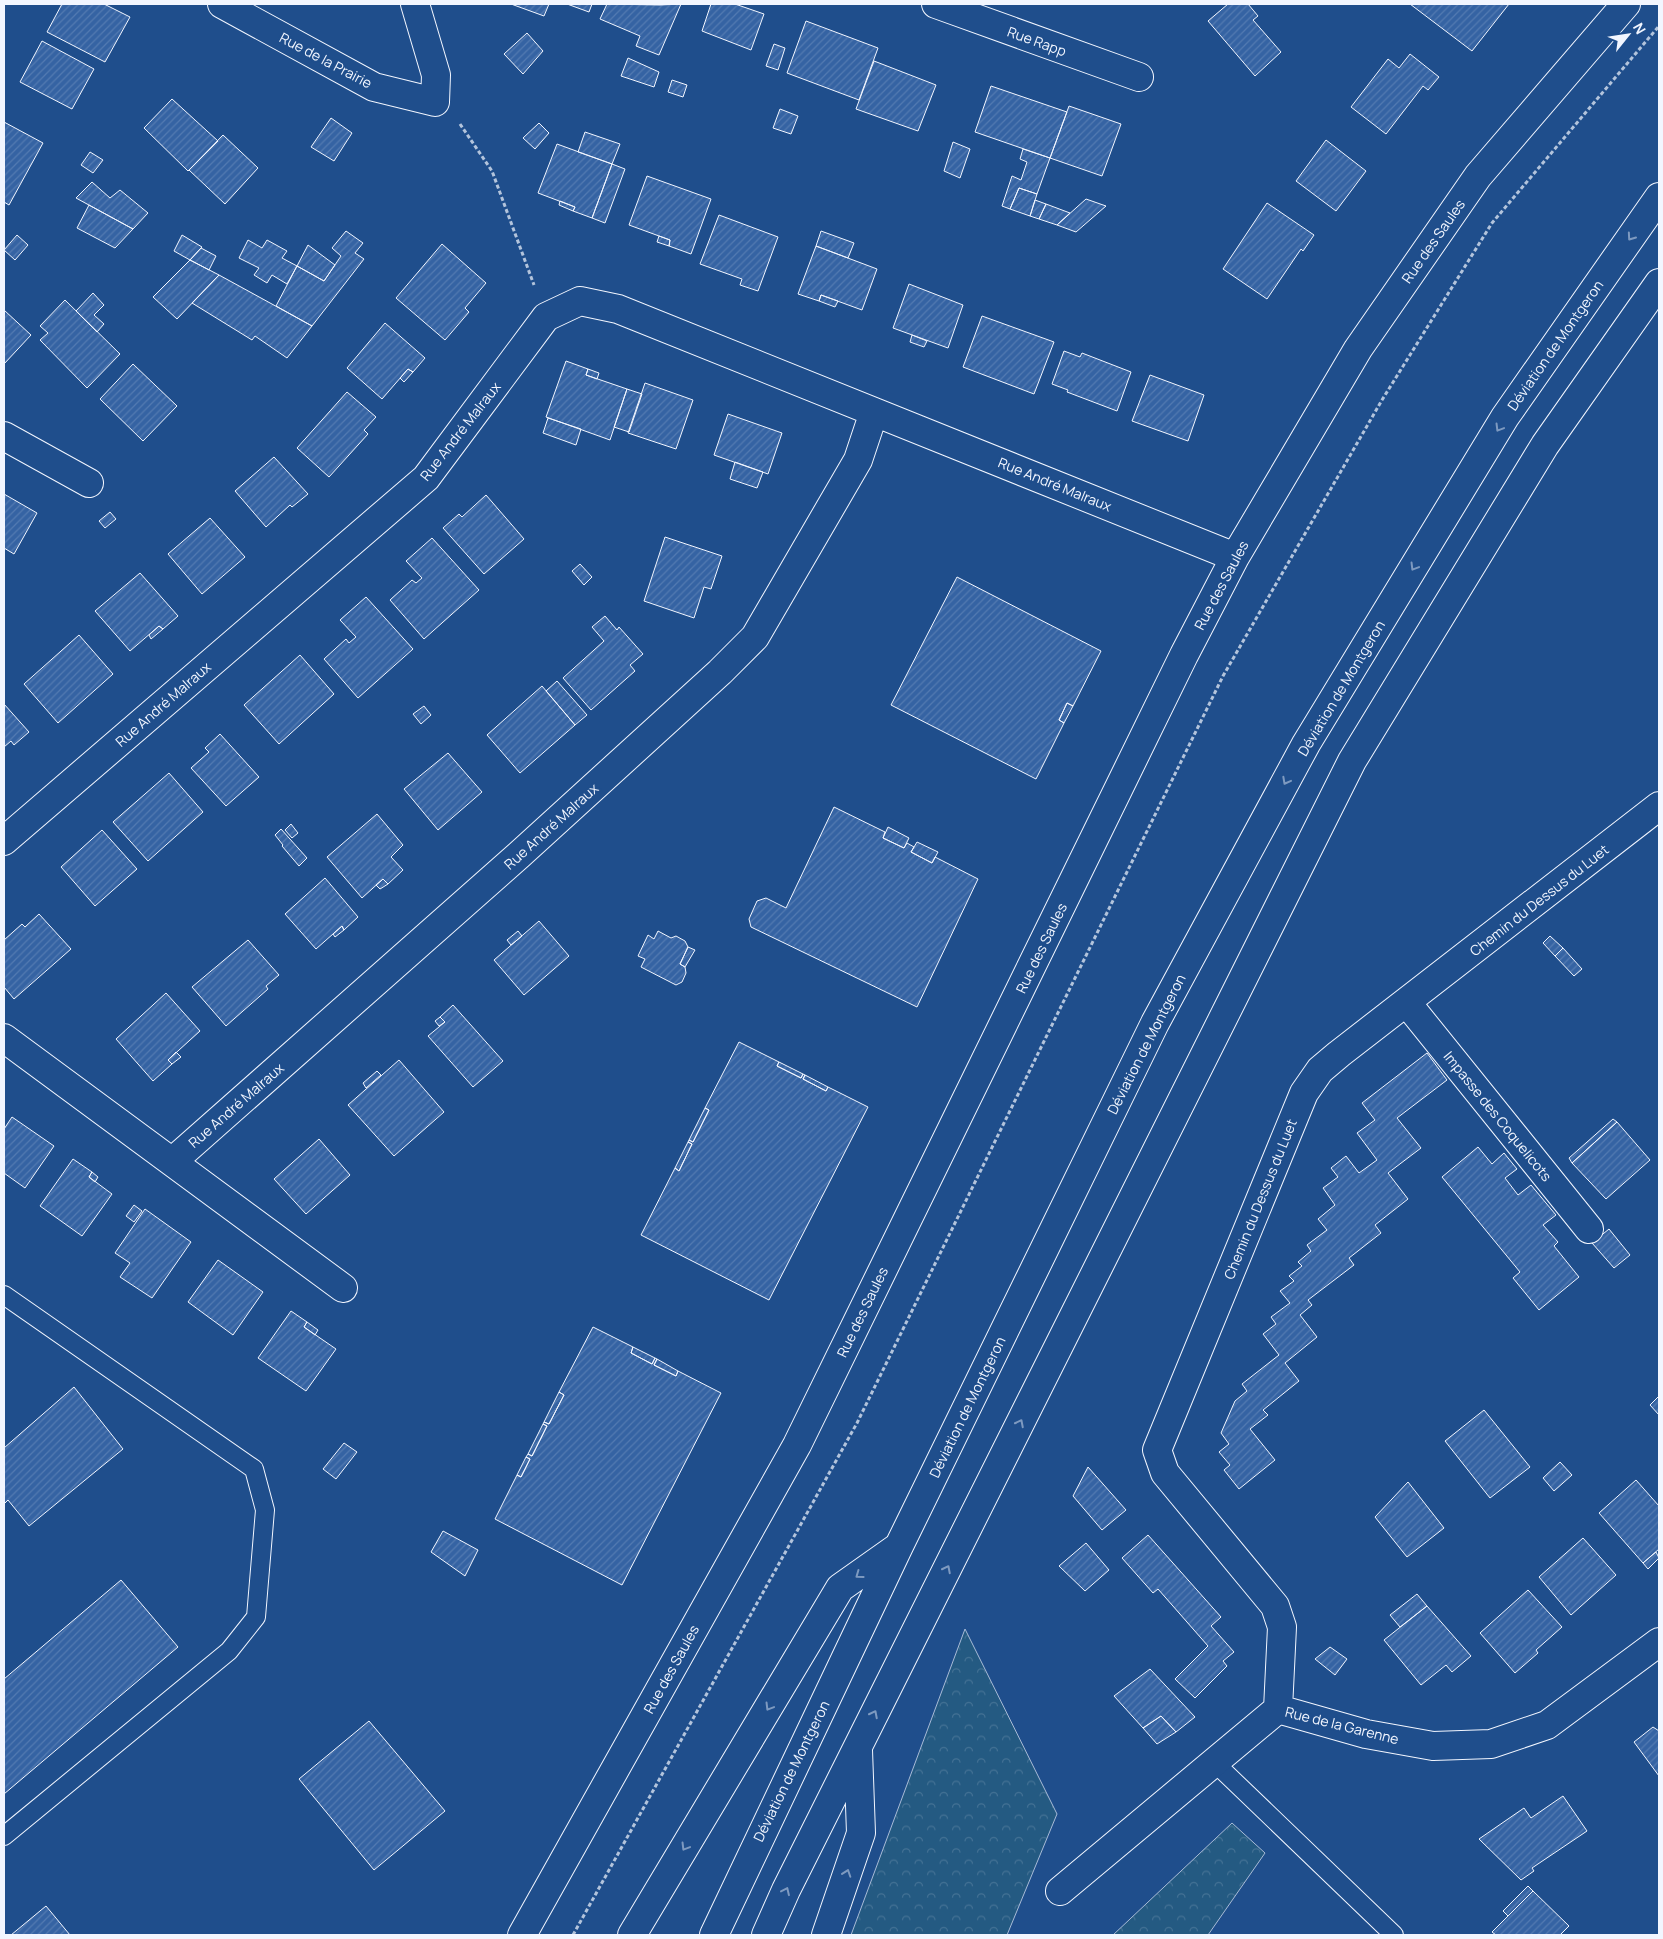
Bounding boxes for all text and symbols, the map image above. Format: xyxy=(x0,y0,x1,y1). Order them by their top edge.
north arrow xyxy=(1603,10,1653,60)
text: N xyxy=(1629,19,1650,37)
street label: Rue Rapp xyxy=(1005,22,1069,60)
street label: Rue de la Prairie xyxy=(276,28,376,92)
street label: Rue des Saules xyxy=(1397,195,1469,287)
one-way arrow xyxy=(1628,231,1637,241)
street label: Déviation de Montgeron xyxy=(1503,276,1607,414)
street label: Rue André Malraux xyxy=(415,377,505,484)
one-way arrow xyxy=(1495,422,1505,431)
street label: Rue André Malraux xyxy=(996,453,1115,516)
street label: Rue des Saules xyxy=(1190,537,1252,633)
one-way arrow xyxy=(1411,561,1421,570)
street label: Déviation de Montgeron xyxy=(1293,617,1389,759)
street label: Rue André Malraux xyxy=(111,657,215,751)
one-way arrow xyxy=(1282,776,1292,785)
street label: Rue André Malraux xyxy=(500,778,603,873)
street label: Chemin du Dessus du Luet xyxy=(1466,840,1613,960)
street label: Rue des Saules xyxy=(1011,900,1071,996)
street label: Déviation de Montgeron xyxy=(1102,971,1190,1117)
street label: Impasse des Coquelicots xyxy=(1440,1047,1556,1185)
street label: Rue André Malraux xyxy=(184,1058,288,1152)
street label: Chemin du Dessus du Luet xyxy=(1219,1116,1301,1282)
street label: Rue des Saules xyxy=(832,1264,892,1360)
street label: Déviation de Montgeron xyxy=(924,1333,1010,1481)
one-way arrow xyxy=(1014,1420,1024,1429)
one-way arrow xyxy=(941,1565,951,1574)
one-way arrow xyxy=(855,1569,865,1578)
street label: Rue des Saules xyxy=(639,1621,703,1717)
street label: Déviation de Montgeron xyxy=(748,1697,834,1845)
one-way arrow xyxy=(765,1702,775,1711)
street label: Rue de la Garenne xyxy=(1283,1702,1401,1748)
one-way arrow xyxy=(868,1710,879,1719)
one-way arrow xyxy=(682,1841,692,1850)
one-way arrow xyxy=(841,1869,851,1877)
one-way arrow xyxy=(780,1887,790,1896)

